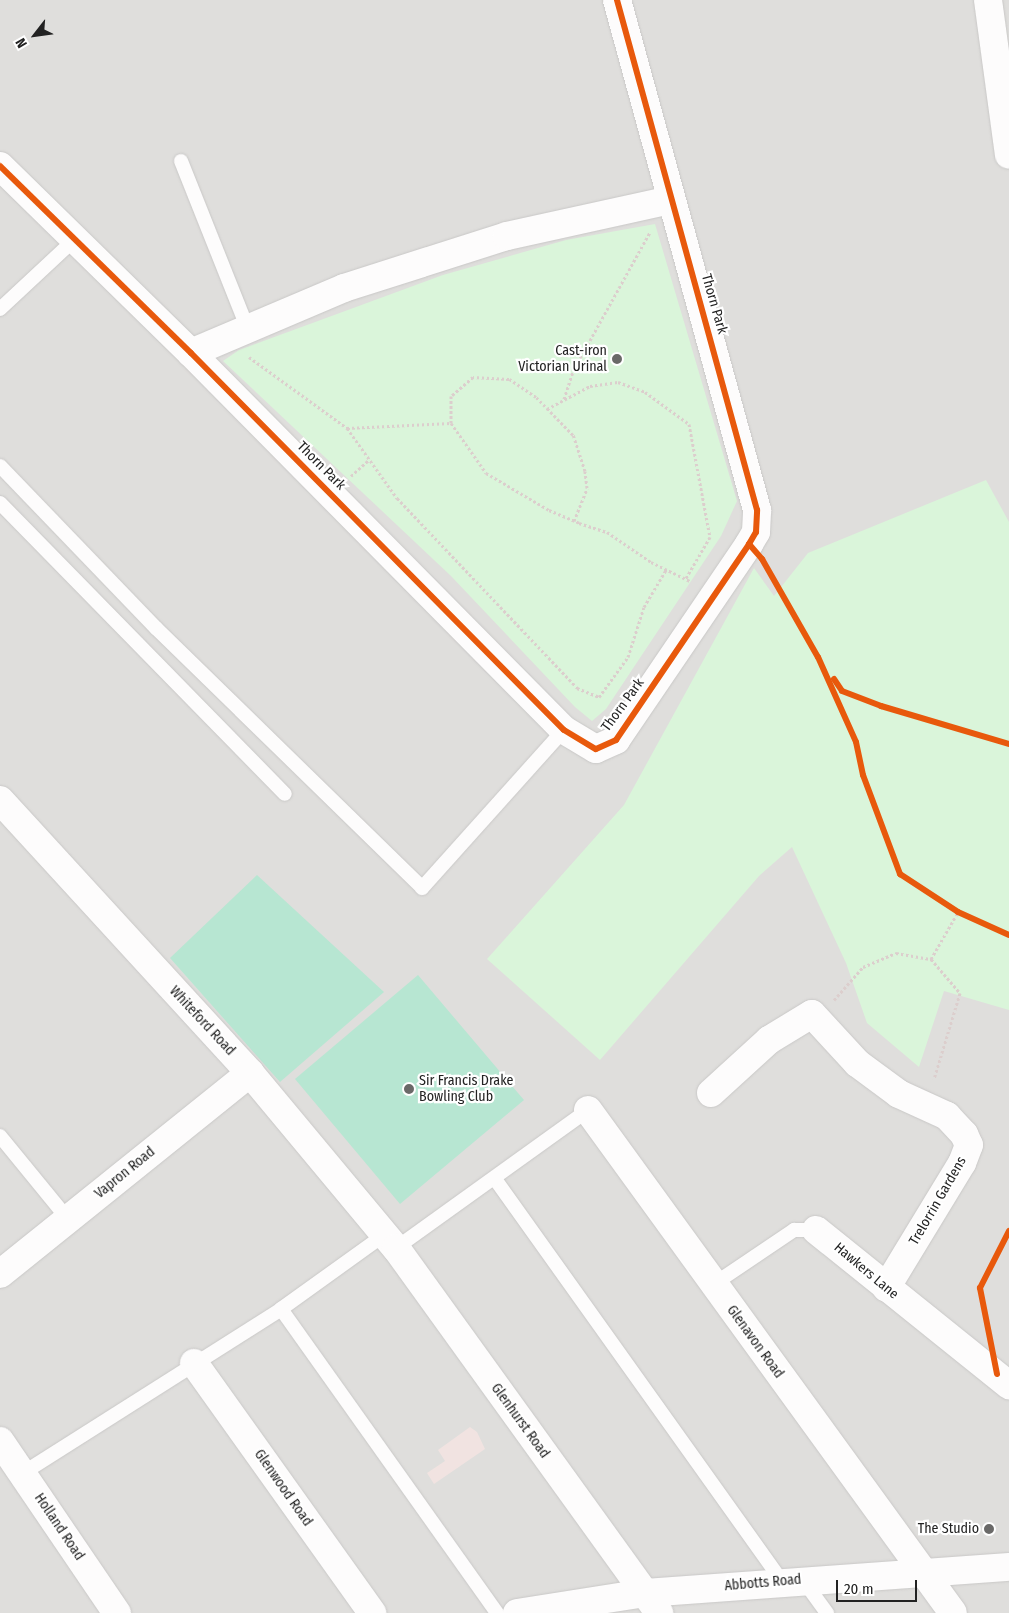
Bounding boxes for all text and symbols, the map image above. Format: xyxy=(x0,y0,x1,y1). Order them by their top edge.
north arrow xyxy=(10,10,60,60)
text: N xyxy=(12,35,31,51)
street label: Thorn Park xyxy=(697,272,731,336)
place label: Cast-iron Victorian Urinal xyxy=(518,343,607,376)
marker: Cast-iron Victorian Urinal xyxy=(611,353,623,365)
street label: Thorn Park xyxy=(293,438,349,494)
street label: Thorn Park xyxy=(598,675,648,735)
street label: Whiteford Road xyxy=(166,983,238,1059)
place label: Sir Francis Drake Bowling Club xyxy=(419,1073,514,1106)
marker: Sir Francis Drake Bowling Club xyxy=(403,1083,415,1095)
street label: Vapron Road xyxy=(92,1144,158,1202)
street label: Trelorrin Gardens xyxy=(906,1154,970,1248)
street label: Hawkers Lane xyxy=(830,1239,902,1303)
street label: Glenavon Road xyxy=(723,1302,787,1382)
street label: Glenhurst Road xyxy=(487,1380,553,1462)
street label: Glenwood Road xyxy=(250,1446,316,1530)
street label: Holland Road xyxy=(30,1490,88,1564)
place label: The Studio xyxy=(918,1521,979,1537)
marker: The Studio xyxy=(983,1523,995,1535)
scale bar xyxy=(839,1570,920,1602)
street label: Abbotts Road xyxy=(724,1571,802,1595)
text: 20 m xyxy=(844,1580,874,1598)

